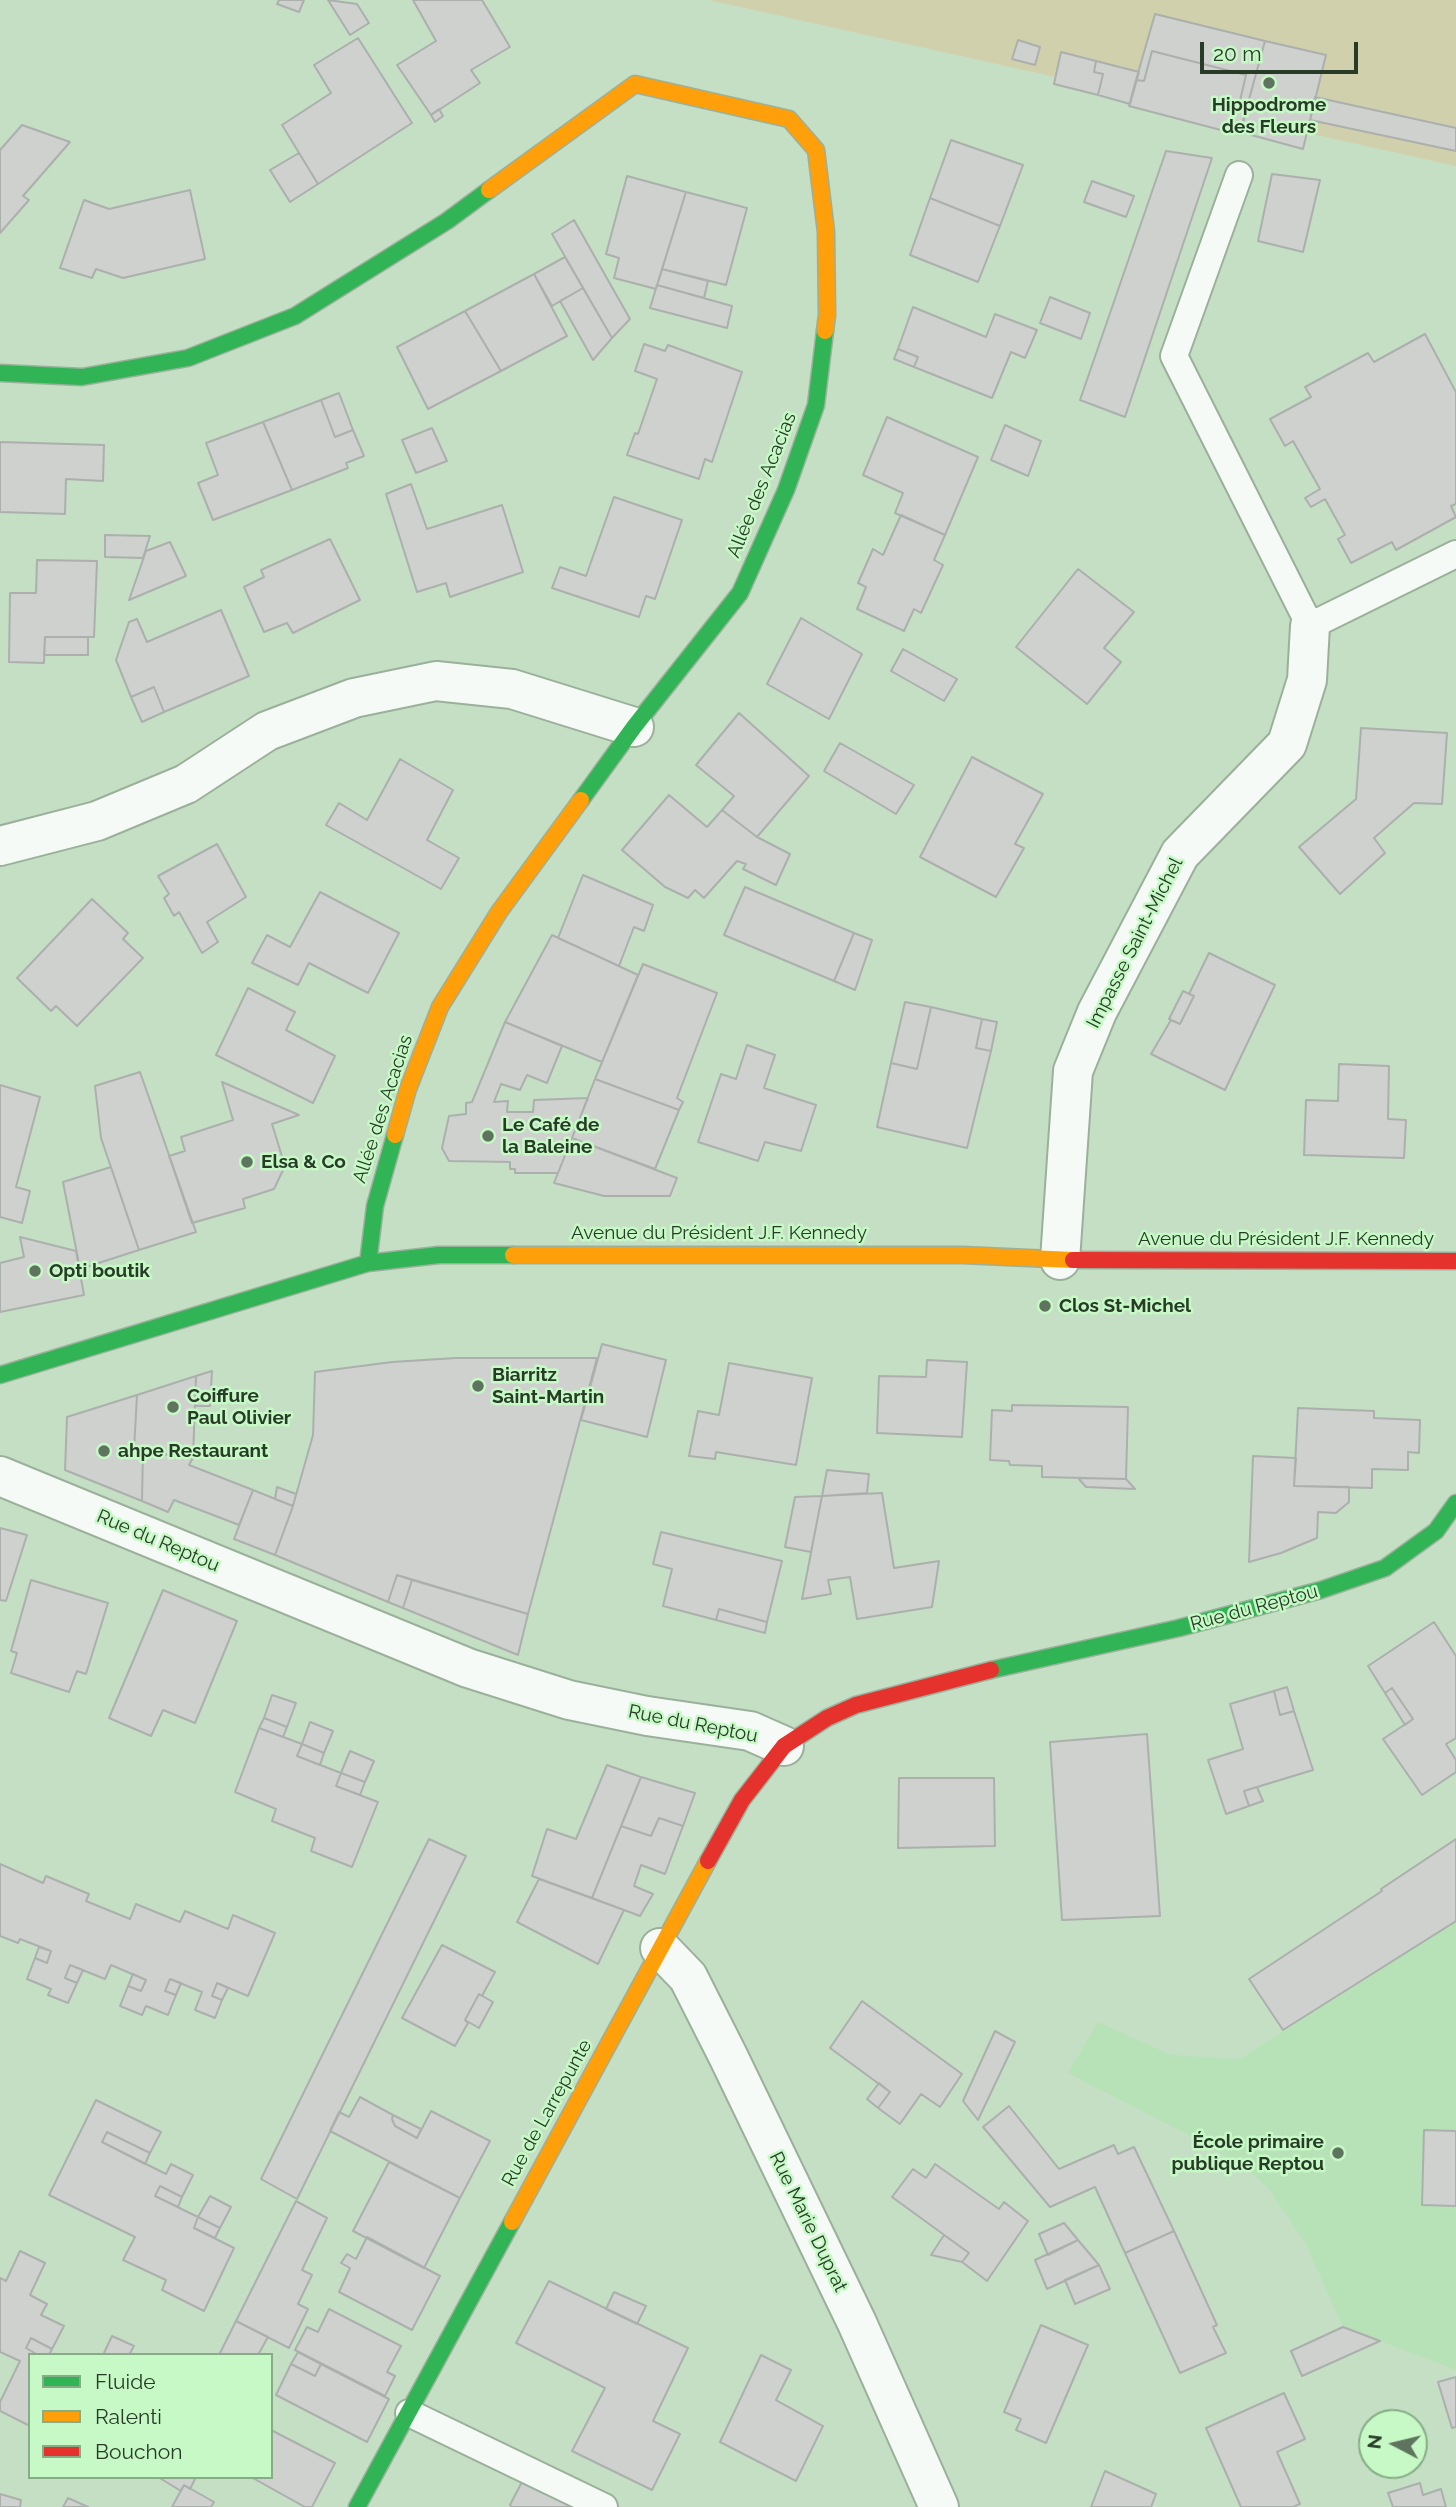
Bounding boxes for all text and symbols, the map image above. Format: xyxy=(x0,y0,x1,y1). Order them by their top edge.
scale bar xyxy=(1204,28,1362,72)
text: 20 m xyxy=(1213,41,1261,66)
marker: Hippodrome des Fleurs xyxy=(1261,75,1277,91)
place label: Hippodrome des Fleurs xyxy=(1212,94,1326,138)
street label: Allée des Acacias xyxy=(722,409,802,561)
street label: Impasse Saint-Michel xyxy=(1082,854,1188,1032)
street label: Allée des Acacias xyxy=(348,1032,418,1186)
place label: Le Café de la Baleine xyxy=(502,1114,599,1158)
marker: Le Café de la Baleine xyxy=(480,1128,496,1144)
place label: Elsa & Co xyxy=(261,1151,346,1173)
marker: Elsa & Co xyxy=(239,1154,255,1170)
street label: Avenue du Président J.F. Kennedy xyxy=(571,1222,867,1244)
street label: Avenue du Président J.F. Kennedy xyxy=(1138,1228,1434,1250)
place label: Opti boutik xyxy=(49,1260,150,1282)
marker: Opti boutik xyxy=(27,1263,43,1279)
place label: Clos St-Michel xyxy=(1059,1295,1191,1317)
marker: Clos St-Michel xyxy=(1037,1298,1053,1314)
place label: Biarritz Saint-Martin xyxy=(492,1364,604,1408)
marker: Biarritz Saint-Martin xyxy=(470,1378,486,1394)
place label: Coiffure Paul Olivier xyxy=(187,1385,291,1429)
marker: Coiffure Paul Olivier xyxy=(165,1399,181,1415)
place label: ahpe Restaurant xyxy=(118,1440,268,1462)
marker: ahpe Restaurant xyxy=(96,1443,112,1459)
street label: Rue du Reptou xyxy=(93,1505,223,1577)
street label: Rue du Reptou xyxy=(1188,1580,1320,1636)
street label: Rue du Reptou xyxy=(626,1700,760,1748)
street label: Rue de Larrepunte xyxy=(497,2036,597,2190)
place label: École primaire publique Reptou xyxy=(1172,2131,1324,2175)
marker: École primaire publique Reptou xyxy=(1330,2145,1346,2161)
street label: Rue Marie Duprat xyxy=(764,2148,852,2296)
legend xyxy=(28,2353,273,2479)
text: Fluide xyxy=(95,2369,156,2394)
text: Ralenti xyxy=(95,2404,162,2429)
north arrow xyxy=(1358,2409,1428,2479)
text: N xyxy=(1362,2433,1386,2450)
text: Bouchon xyxy=(95,2439,182,2464)

